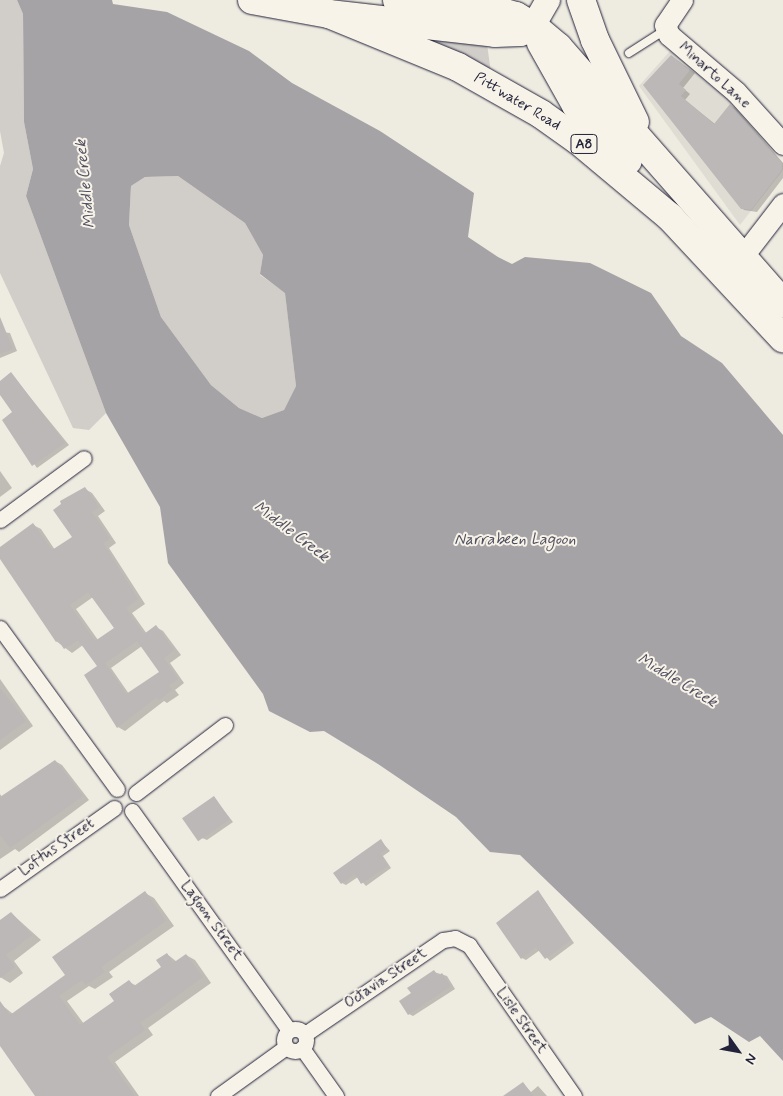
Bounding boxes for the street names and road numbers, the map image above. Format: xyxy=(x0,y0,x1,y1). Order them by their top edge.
street label: Minarto Lane xyxy=(675,40,753,112)
street label: Pittwater Road xyxy=(470,69,564,135)
road number: A8 xyxy=(570,132,598,156)
street label: Loftus Street xyxy=(15,815,99,881)
street label: Lagoon Street xyxy=(176,878,246,964)
street label: Octavia Street xyxy=(341,945,431,1013)
street label: Lisle Street xyxy=(492,984,550,1058)

